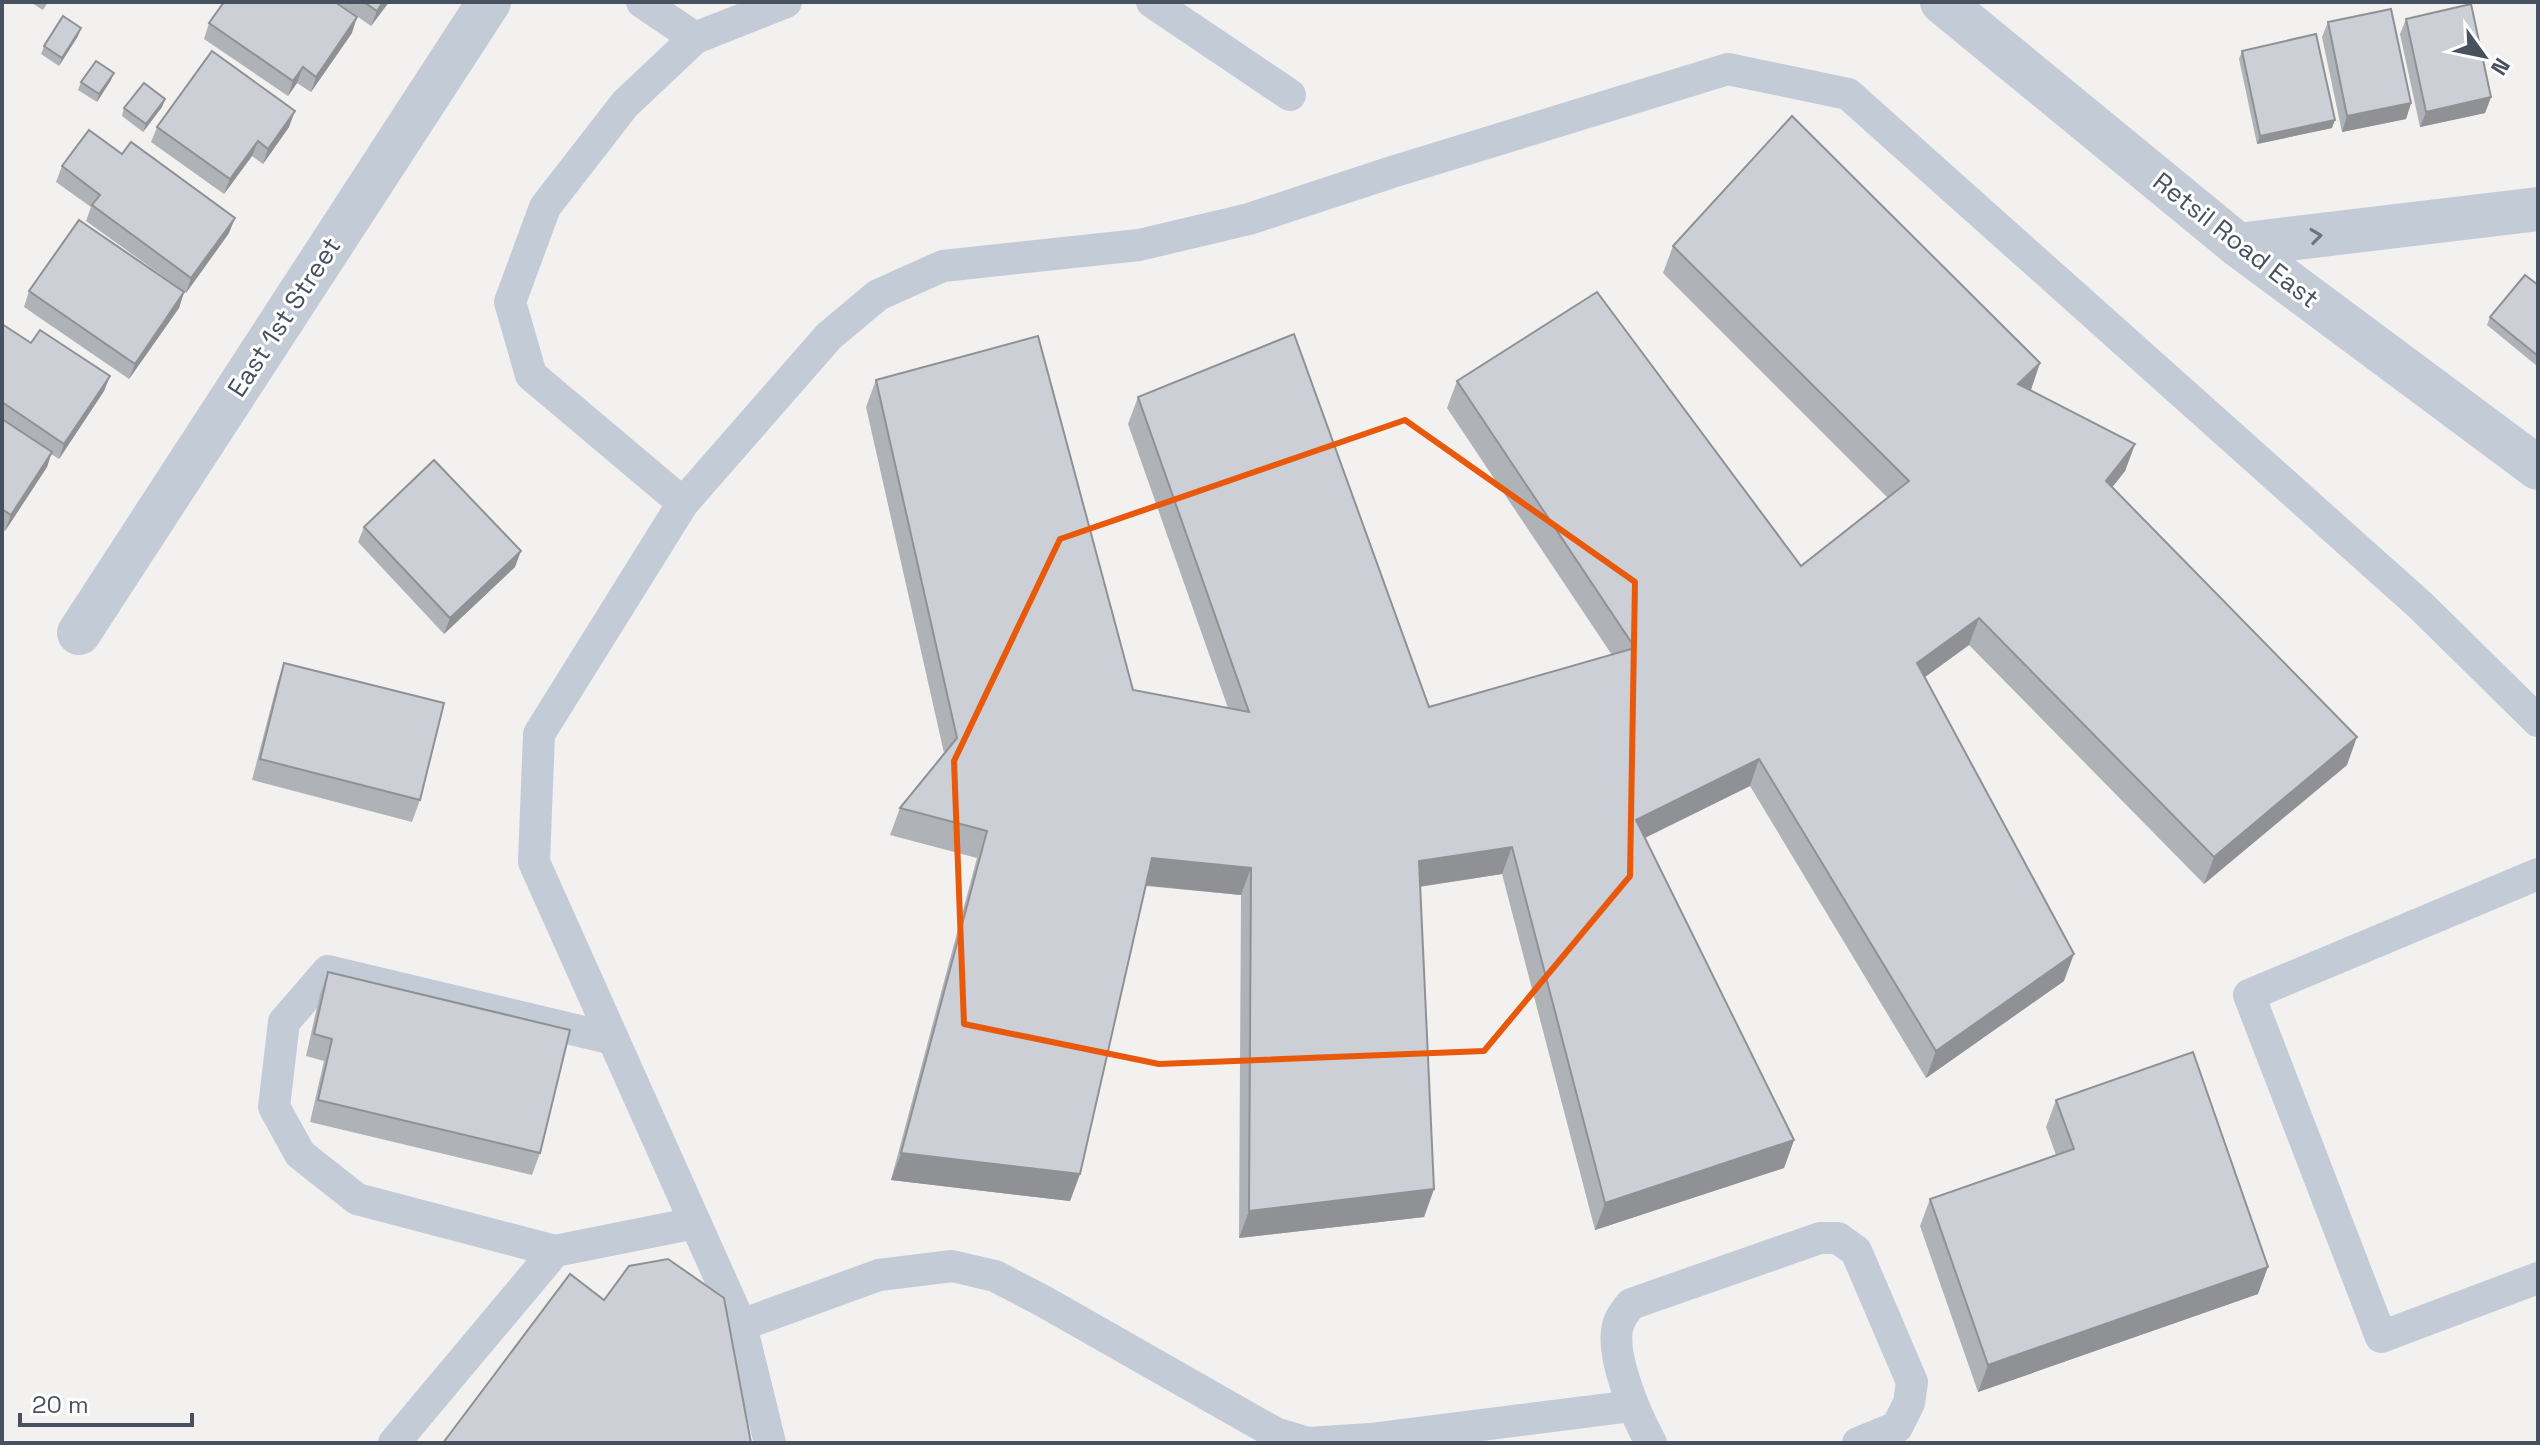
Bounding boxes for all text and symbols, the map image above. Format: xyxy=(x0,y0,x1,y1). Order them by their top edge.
north arrow xyxy=(2444,16,2524,96)
text: N xyxy=(2485,53,2517,81)
street label: Retsil Road East xyxy=(2146,165,2326,315)
one-way arrow xyxy=(2310,227,2323,244)
street label: East 1st Street xyxy=(220,231,348,403)
scale bar xyxy=(20,1377,192,1427)
text: 20 m xyxy=(32,1389,89,1420)

